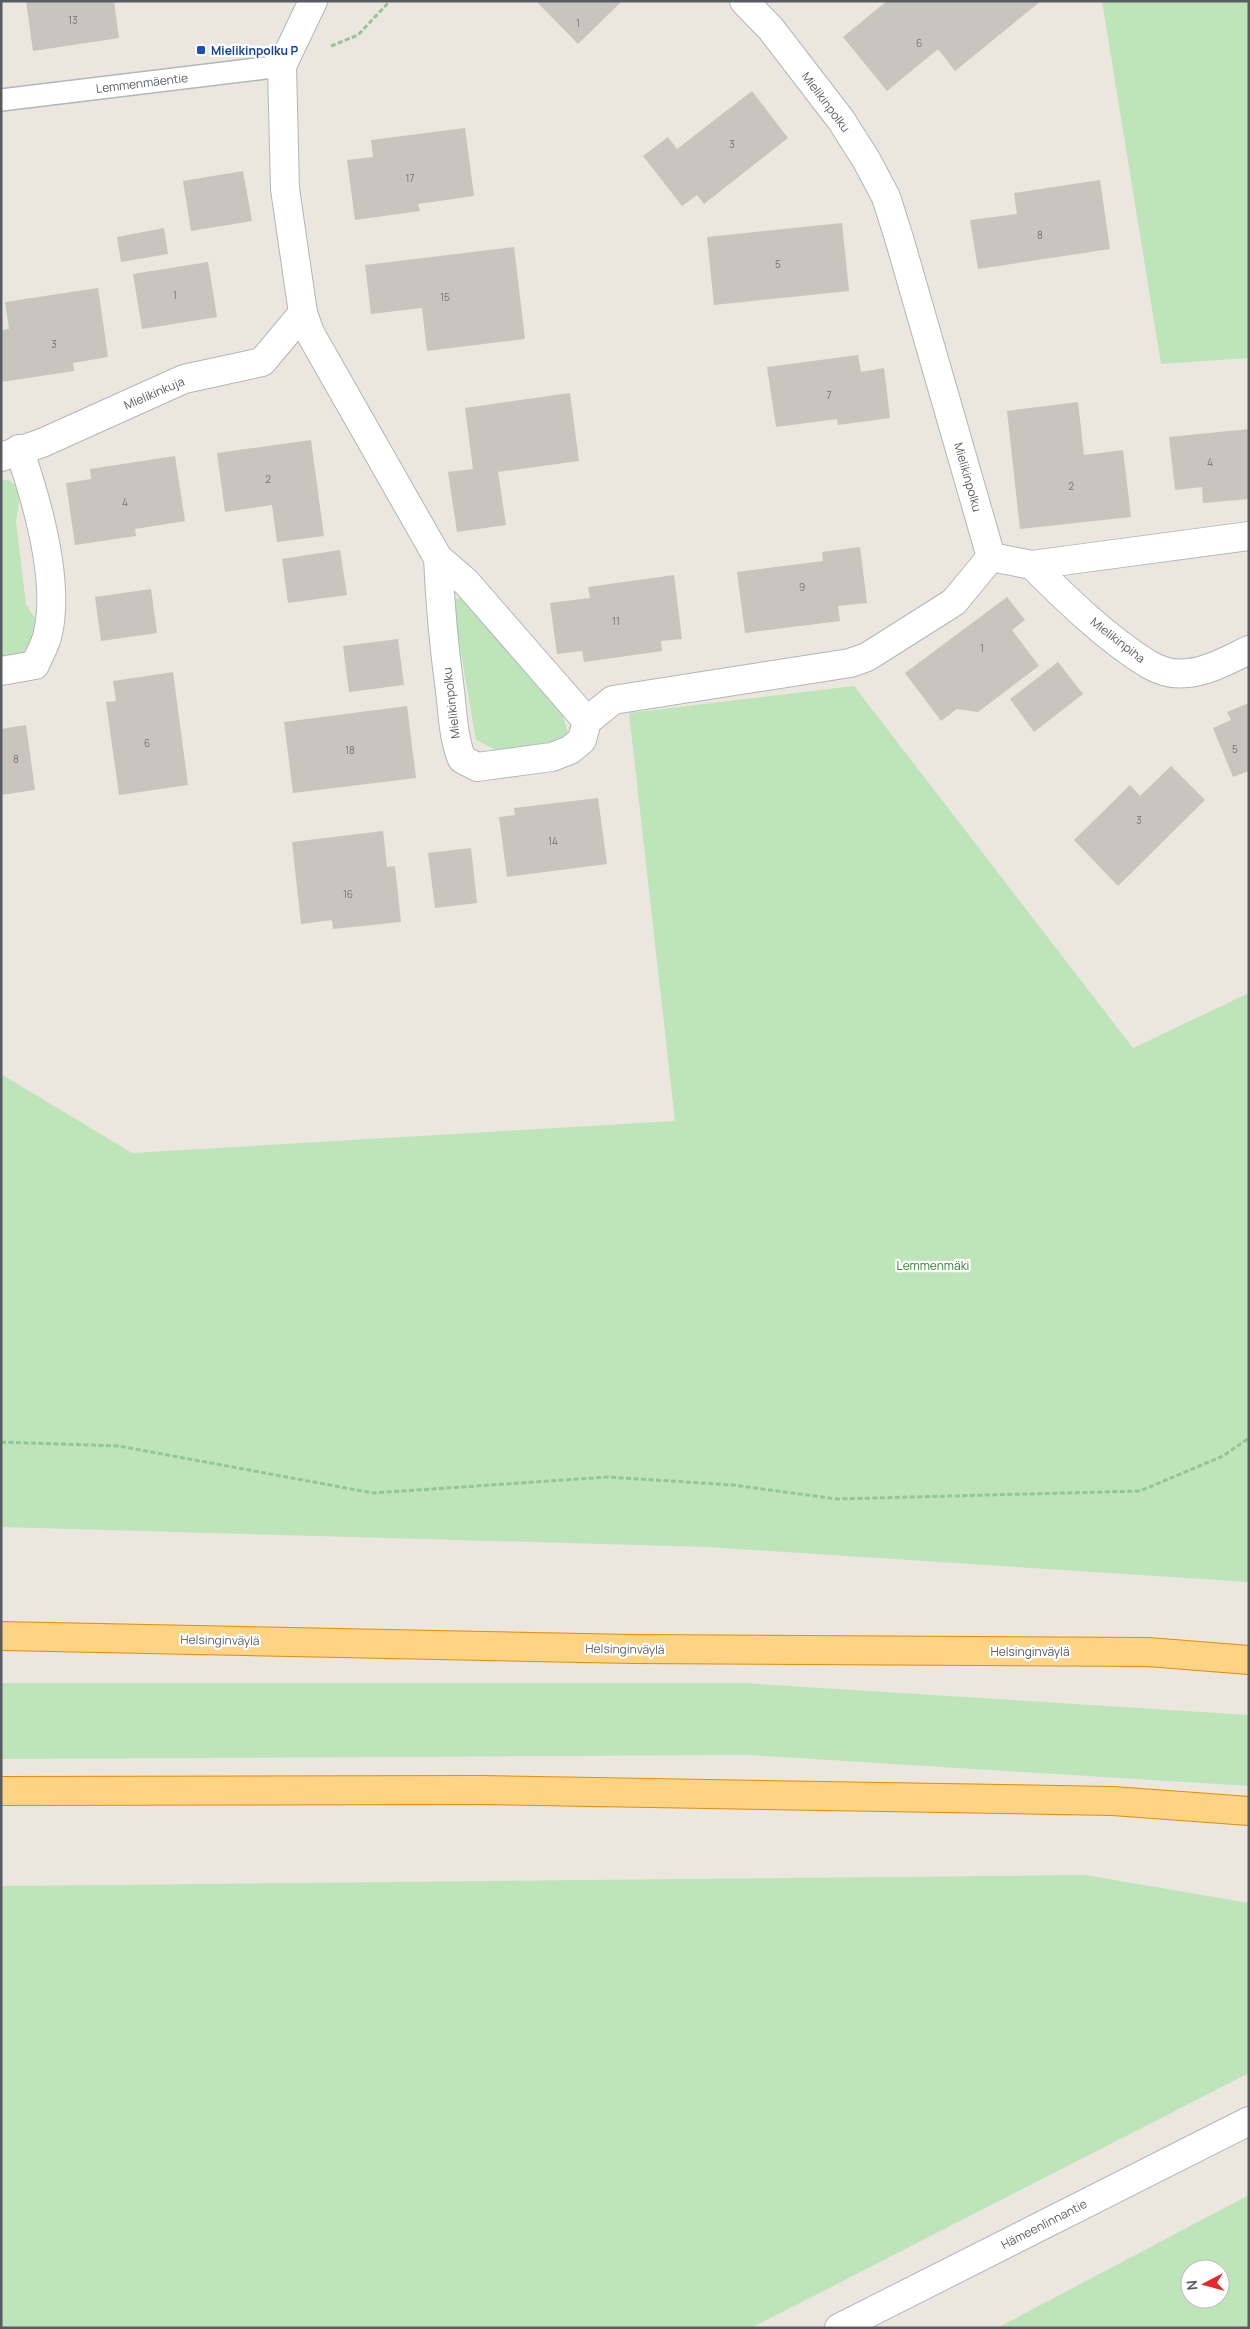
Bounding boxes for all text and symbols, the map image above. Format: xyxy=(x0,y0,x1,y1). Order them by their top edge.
house number: 13 xyxy=(68,13,78,27)
house number: 1 xyxy=(576,16,580,30)
house number: 6 xyxy=(916,36,922,50)
place label: Mielikinpolku P xyxy=(211,42,298,59)
marker: Mielikinpolku P xyxy=(195,44,207,56)
street label: Mielikinpolku xyxy=(798,68,854,136)
street label: Lemmenmäentie xyxy=(95,69,189,97)
house number: 3 xyxy=(729,137,735,151)
house number: 17 xyxy=(406,171,414,185)
house number: 8 xyxy=(1037,228,1043,242)
house number: 5 xyxy=(775,257,781,271)
house number: 1 xyxy=(173,288,177,302)
house number: 15 xyxy=(440,290,450,304)
house number: 3 xyxy=(51,337,57,351)
street label: Mielikinkuja xyxy=(121,373,187,413)
house number: 7 xyxy=(826,388,832,402)
street label: Mielikinpolku xyxy=(950,440,986,514)
house number: 4 xyxy=(1207,455,1213,469)
house number: 2 xyxy=(265,472,271,486)
house number: 2 xyxy=(1068,479,1074,493)
house number: 4 xyxy=(122,495,128,509)
house number: 9 xyxy=(799,580,805,594)
street label: Mielikinpiha xyxy=(1087,613,1149,667)
house number: 11 xyxy=(612,614,620,628)
house number: 1 xyxy=(980,641,984,655)
street label: Mielikinpolku xyxy=(438,666,464,740)
house number: 6 xyxy=(144,736,150,750)
house number: 5 xyxy=(1232,742,1238,756)
house number: 18 xyxy=(345,743,355,757)
house number: 8 xyxy=(13,752,19,766)
house number: 3 xyxy=(1136,813,1142,827)
house number: 14 xyxy=(548,834,558,848)
house number: 16 xyxy=(343,887,353,901)
park label: Lemmenmäki xyxy=(897,1257,969,1274)
street label: Helsinginväylä xyxy=(180,1631,260,1649)
street label: Helsinginväylä xyxy=(585,1640,665,1658)
street label: Helsinginväylä xyxy=(990,1643,1070,1660)
street label: Hämeenlinnantie xyxy=(998,2195,1090,2253)
north arrow xyxy=(1180,2259,1230,2309)
text: N xyxy=(1182,2279,1202,2291)

